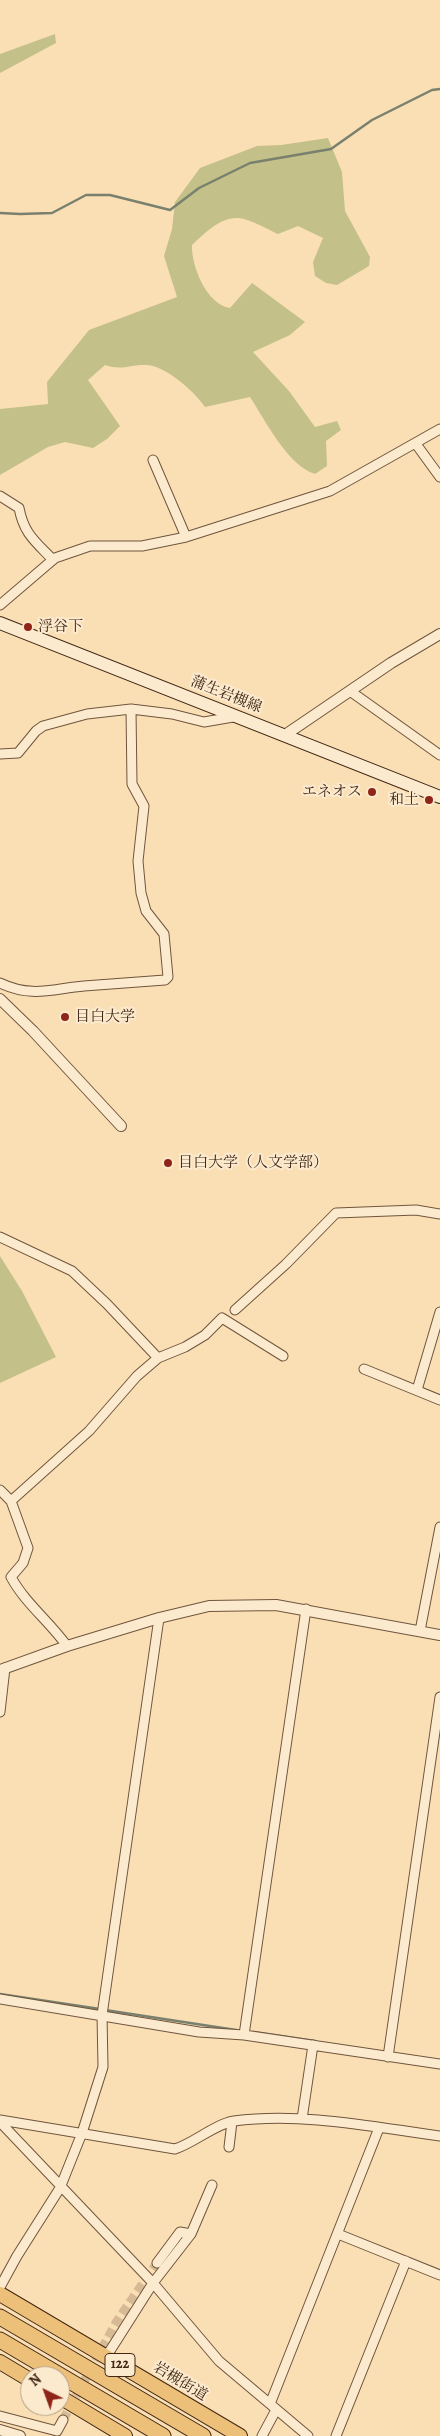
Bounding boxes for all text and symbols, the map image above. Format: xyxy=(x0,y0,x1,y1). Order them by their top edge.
place label: 浮谷下 xyxy=(38,618,83,636)
marker: 浮谷下 xyxy=(22,621,34,633)
street label: 蒲生岩槻線 xyxy=(188,673,264,717)
place label: エネオス xyxy=(302,783,362,801)
marker: エネオス xyxy=(366,786,378,798)
place label: 和土 xyxy=(389,791,419,809)
marker: 和土 xyxy=(423,794,435,806)
place label: 目白大学 xyxy=(75,1008,135,1026)
marker: 目白大学 xyxy=(59,1011,71,1023)
place label: 目白大学（人文学部） xyxy=(178,1154,328,1172)
marker: 目白大学（人文学部） xyxy=(162,1157,174,1169)
road number: 122 xyxy=(105,2354,135,2376)
street label: 岩槻街道 xyxy=(150,2359,210,2405)
north arrow xyxy=(20,2366,70,2416)
text: N xyxy=(25,2370,45,2391)

